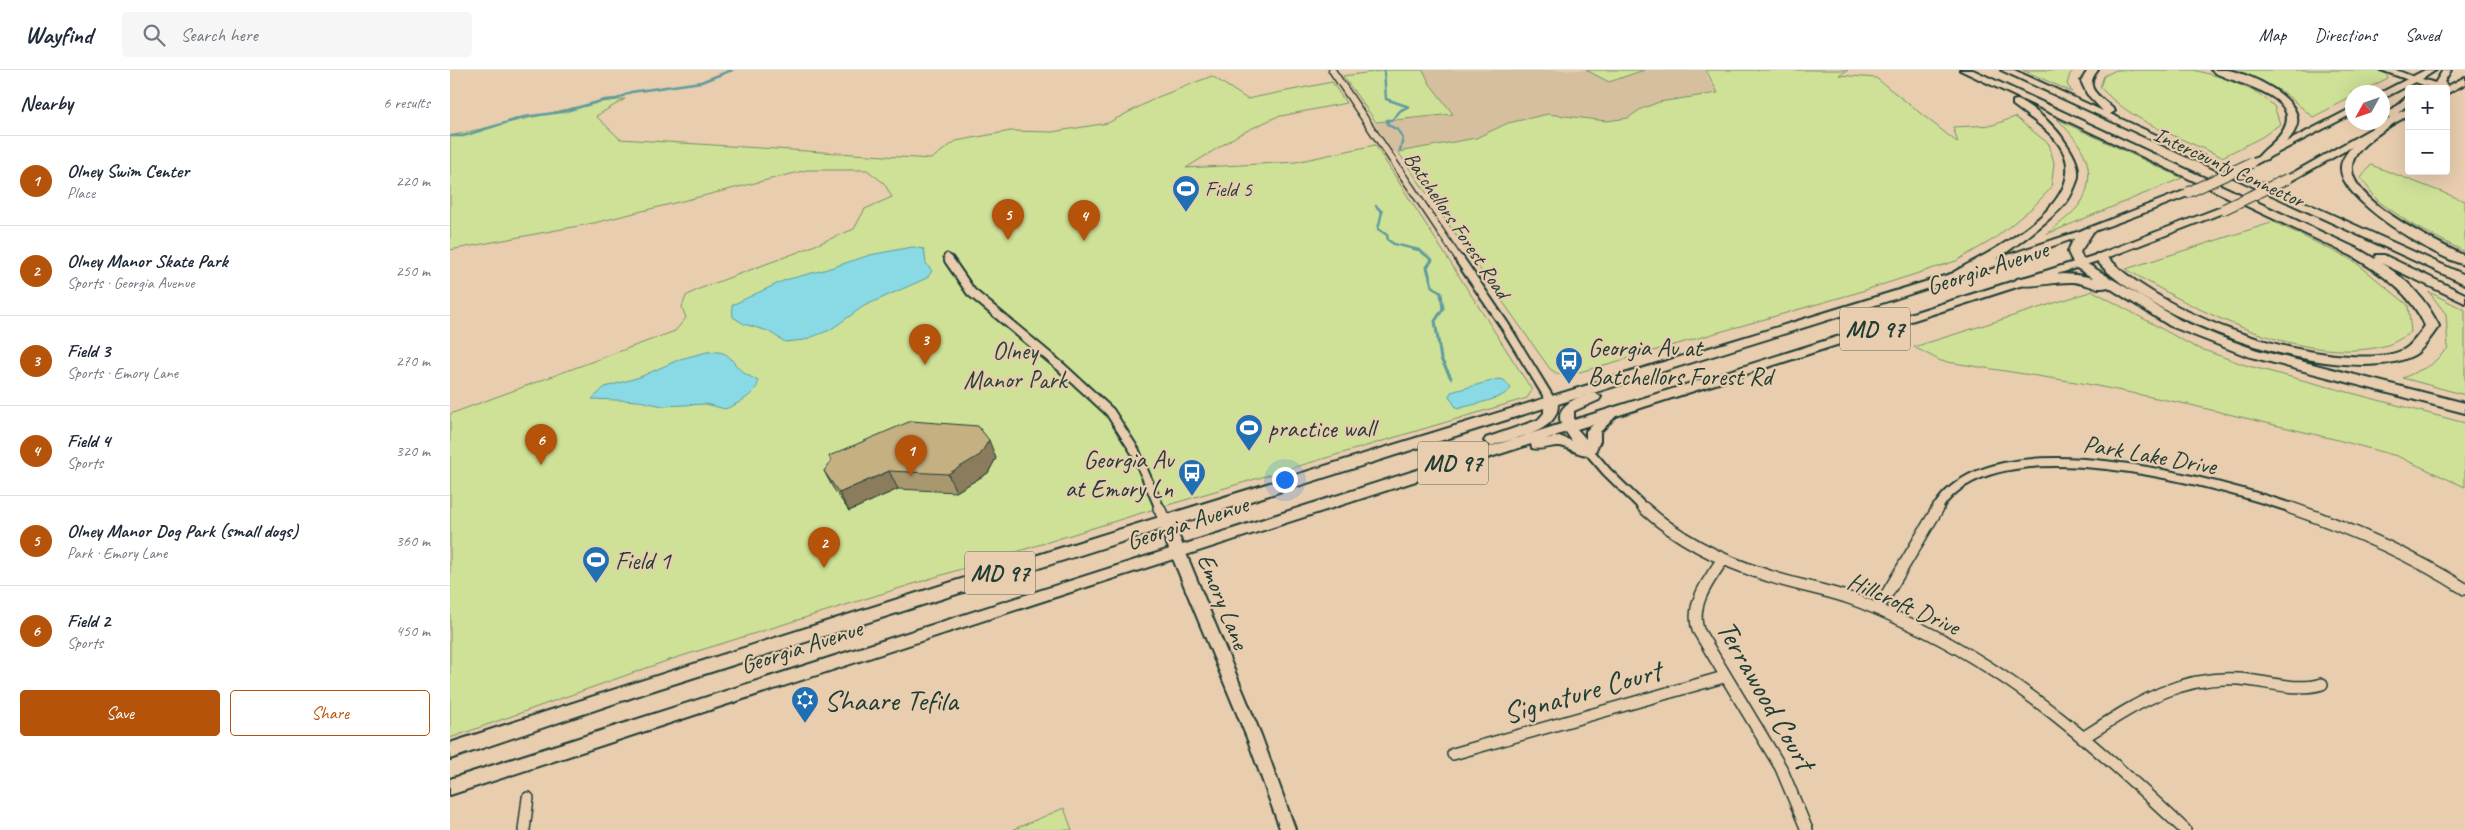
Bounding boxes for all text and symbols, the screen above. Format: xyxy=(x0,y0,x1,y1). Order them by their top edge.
search box xyxy=(122,12,472,57)
text: Wayfind xyxy=(25,20,92,50)
icon: search xyxy=(140,21,168,49)
text: Search here xyxy=(180,23,258,47)
text: Map xyxy=(2259,24,2286,46)
text: Directions xyxy=(2314,24,2377,46)
text: Saved xyxy=(2405,24,2440,46)
north arrow xyxy=(2345,85,2390,130)
map controls xyxy=(2405,85,2450,175)
button: + xyxy=(2405,85,2450,130)
text: Nearby xyxy=(20,90,73,116)
text: 6 results xyxy=(383,93,430,113)
street label: Intercounty Connector xyxy=(2150,121,2310,214)
button: − xyxy=(2405,130,2450,175)
street label: Batchellors Forest Road xyxy=(1398,147,1518,306)
text: Olney Swim Center xyxy=(67,159,189,183)
text: 1 xyxy=(32,171,40,191)
text: 220 m xyxy=(396,171,430,191)
sports icon: Field 5 xyxy=(1171,174,1201,213)
place label: Field 5 xyxy=(1205,176,1253,202)
text: Place xyxy=(67,183,95,203)
pin: 5 xyxy=(992,199,1024,240)
pin: 4 xyxy=(1068,200,1100,241)
street label: Georgia Avenue xyxy=(1922,233,2054,303)
text: Olney Manor Skate Park xyxy=(67,249,228,273)
text: 2 xyxy=(32,261,40,281)
text: 250 m xyxy=(396,261,430,281)
text: Sports · Georgia Avenue xyxy=(67,273,195,293)
road number: MD 97 xyxy=(1840,308,1910,350)
pin: 3 xyxy=(909,324,941,365)
place label: Georgia Av at Batchellors Forest Rd xyxy=(1588,332,1776,393)
park label: Olney Manor Park xyxy=(964,335,1068,396)
text: Field 3 xyxy=(67,339,110,363)
bus stop icon: Georgia Av at Batchellors Forest Rd xyxy=(1554,346,1584,385)
text: 3 xyxy=(32,351,40,371)
text: 270 m xyxy=(396,351,430,371)
text: Sports · Emory Lane xyxy=(67,363,178,383)
sports icon: practice wall xyxy=(1234,413,1264,452)
place label: practice wall xyxy=(1268,413,1380,445)
pin: 6 xyxy=(525,424,557,465)
street label: Park Lake Drive xyxy=(2081,428,2221,483)
text: Field 4 xyxy=(67,429,110,453)
pin: 1 xyxy=(895,435,927,476)
text: 4 xyxy=(32,441,40,461)
text: 320 m xyxy=(396,441,430,461)
road number: MD 97 xyxy=(1418,442,1488,484)
place label: Georgia Av at Emory Ln xyxy=(1065,444,1176,505)
text: Sports xyxy=(67,453,103,473)
bus stop icon: Georgia Av at Emory Ln xyxy=(1177,458,1207,497)
your location xyxy=(1272,467,1298,493)
street label: Georgia Avenue xyxy=(1122,488,1254,558)
text: Olney Manor Dog Park (small dogs) xyxy=(67,519,298,543)
pin: 2 xyxy=(808,527,840,568)
text: 5 xyxy=(33,531,39,551)
text: 360 m xyxy=(396,531,430,551)
text: Park · Emory Lane xyxy=(67,543,167,563)
sports icon: Field 1 xyxy=(581,545,611,584)
place label: Field 1 xyxy=(615,545,673,577)
street label: Emory Lane xyxy=(1189,549,1257,656)
road number: MD 97 xyxy=(965,552,1035,594)
street label: Hillcroft Drive xyxy=(1842,565,1966,644)
text: Field 2 xyxy=(67,609,110,633)
street label: Georgia Avenue xyxy=(736,612,868,682)
street label: Terrawood Court xyxy=(1708,613,1826,780)
text: 6 xyxy=(32,621,40,641)
text: 450 m xyxy=(396,621,430,641)
text: Sports xyxy=(67,633,103,653)
street label: Signature Court xyxy=(1499,650,1669,733)
place label: Shaare Tefila xyxy=(824,681,960,719)
synagogue icon: Shaare Tefila xyxy=(790,685,820,724)
button: Save xyxy=(20,690,220,736)
button: Share xyxy=(230,690,430,736)

